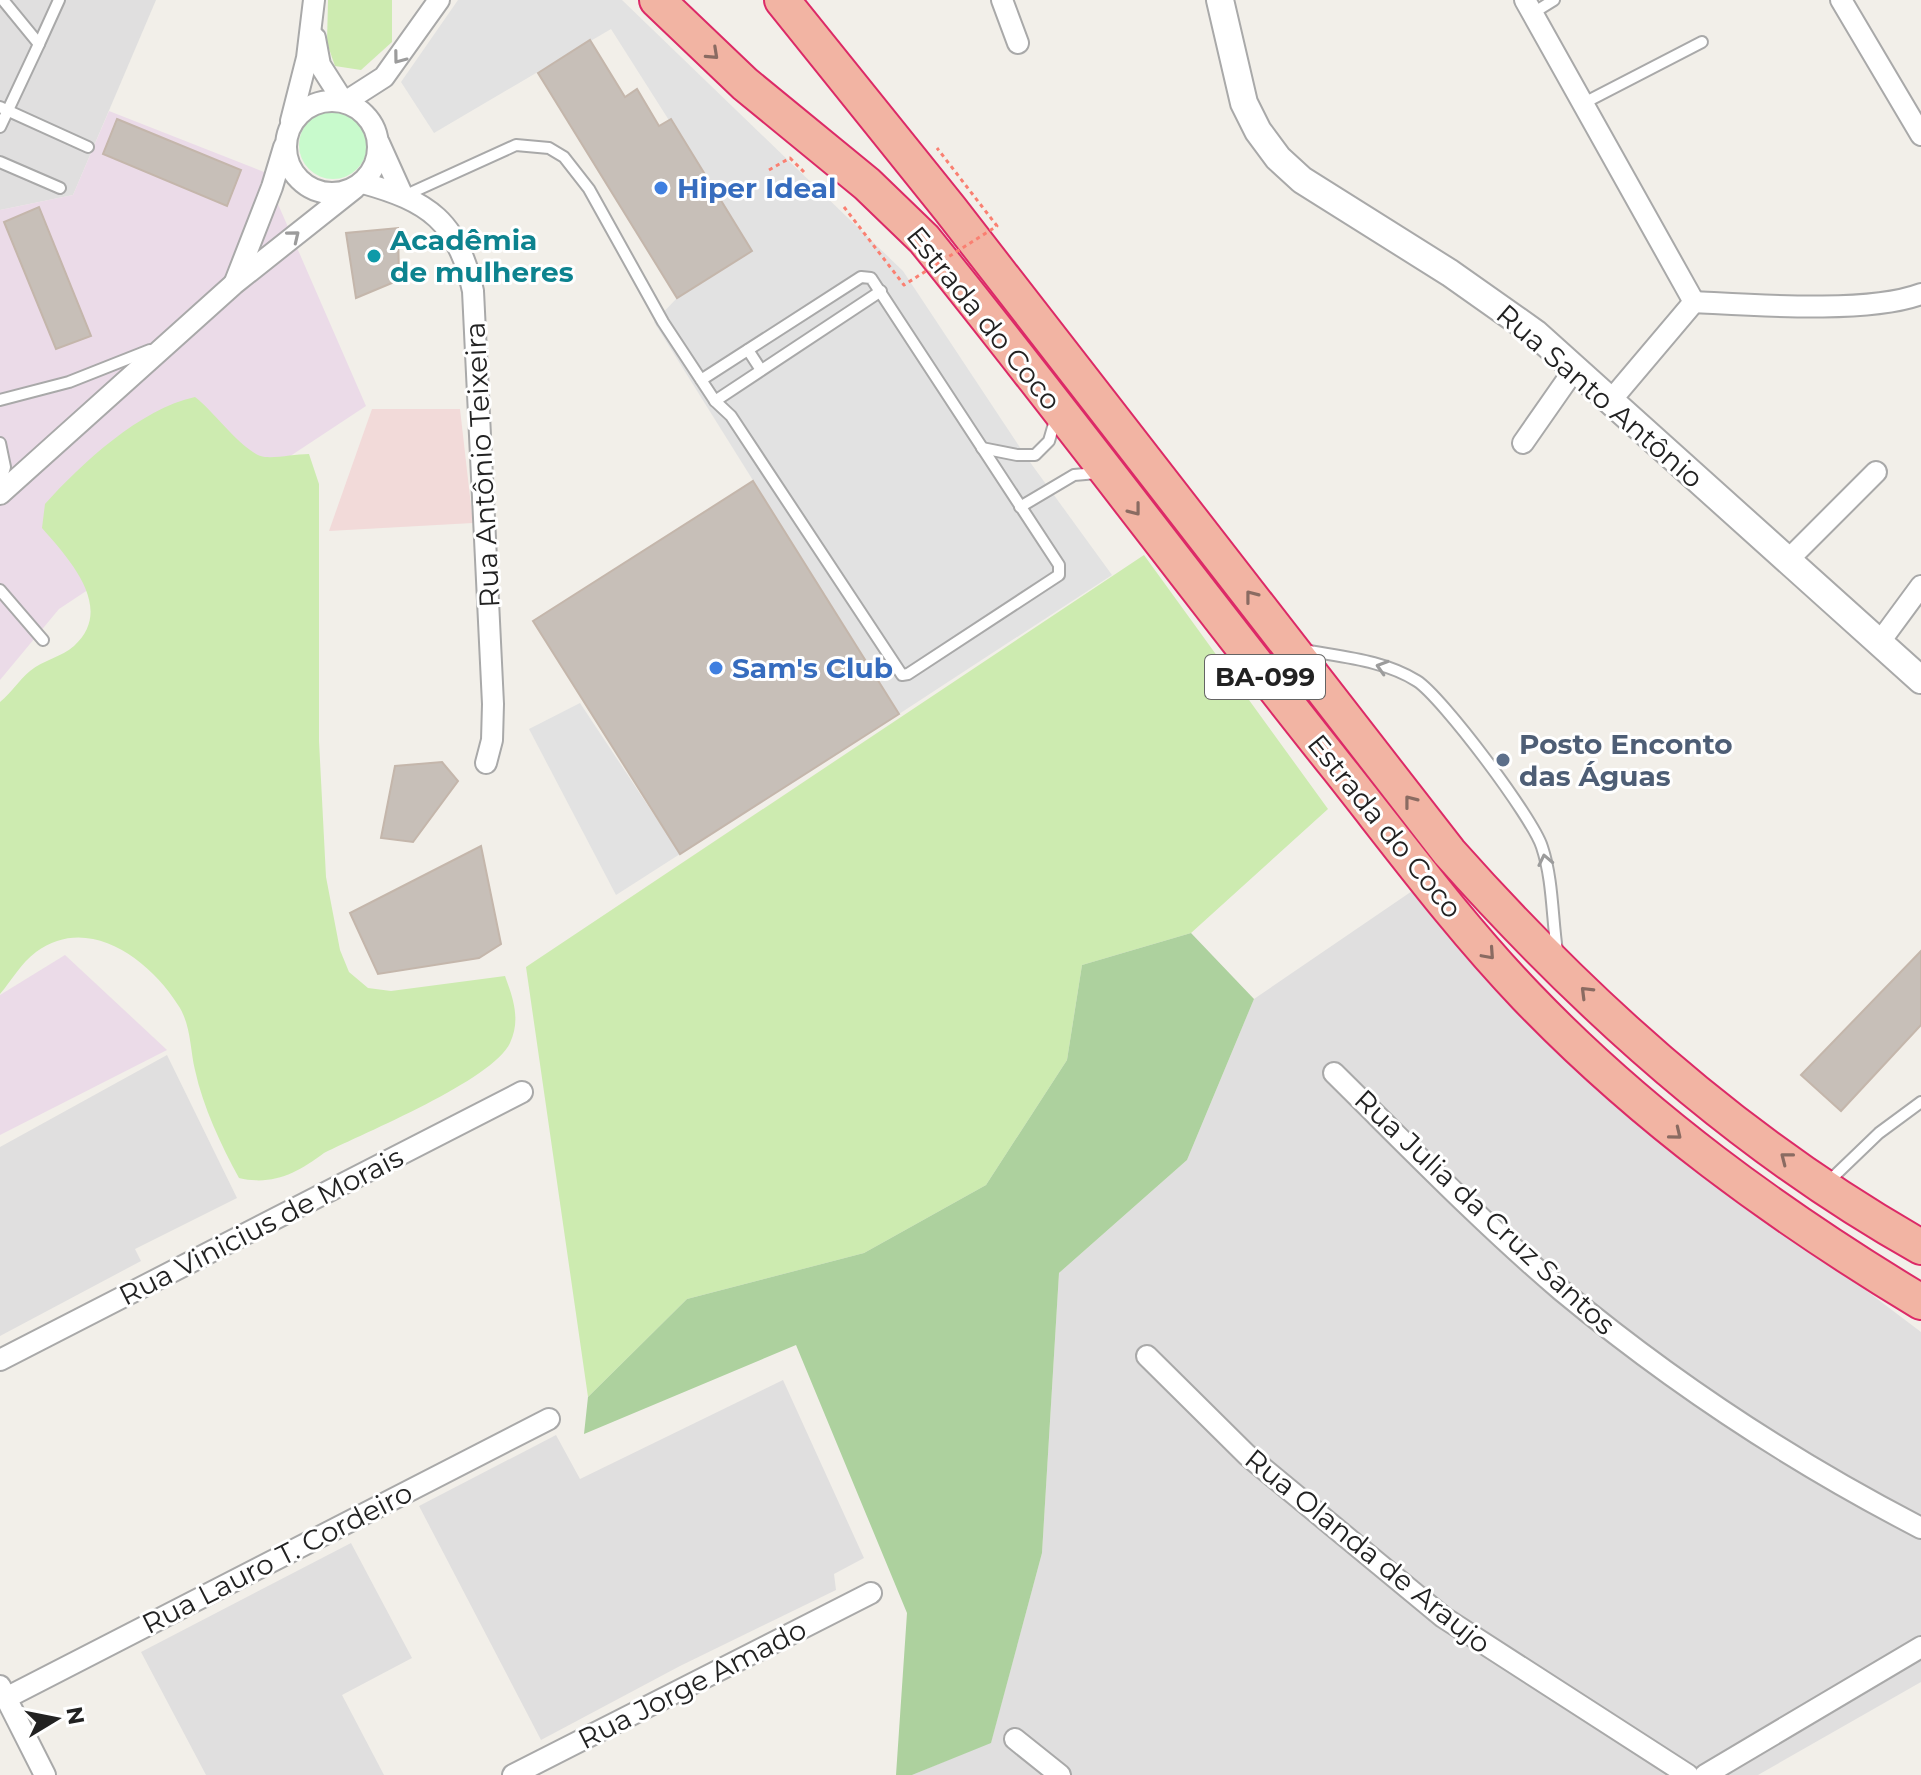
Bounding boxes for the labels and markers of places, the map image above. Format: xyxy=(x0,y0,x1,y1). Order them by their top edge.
place label: Hiper Ideal xyxy=(677,171,837,205)
marker: Hiper Ideal xyxy=(652,179,670,197)
place label: Acadêmia de mulheres xyxy=(389,223,574,289)
marker: Acadêmia de mulheres xyxy=(365,247,383,265)
place label: Sam's Club xyxy=(732,651,893,685)
marker: Sam's Club xyxy=(707,659,725,677)
place label: Posto Enconto das Águas xyxy=(1519,727,1733,793)
marker: Posto Enconto das Águas xyxy=(1494,751,1512,769)

